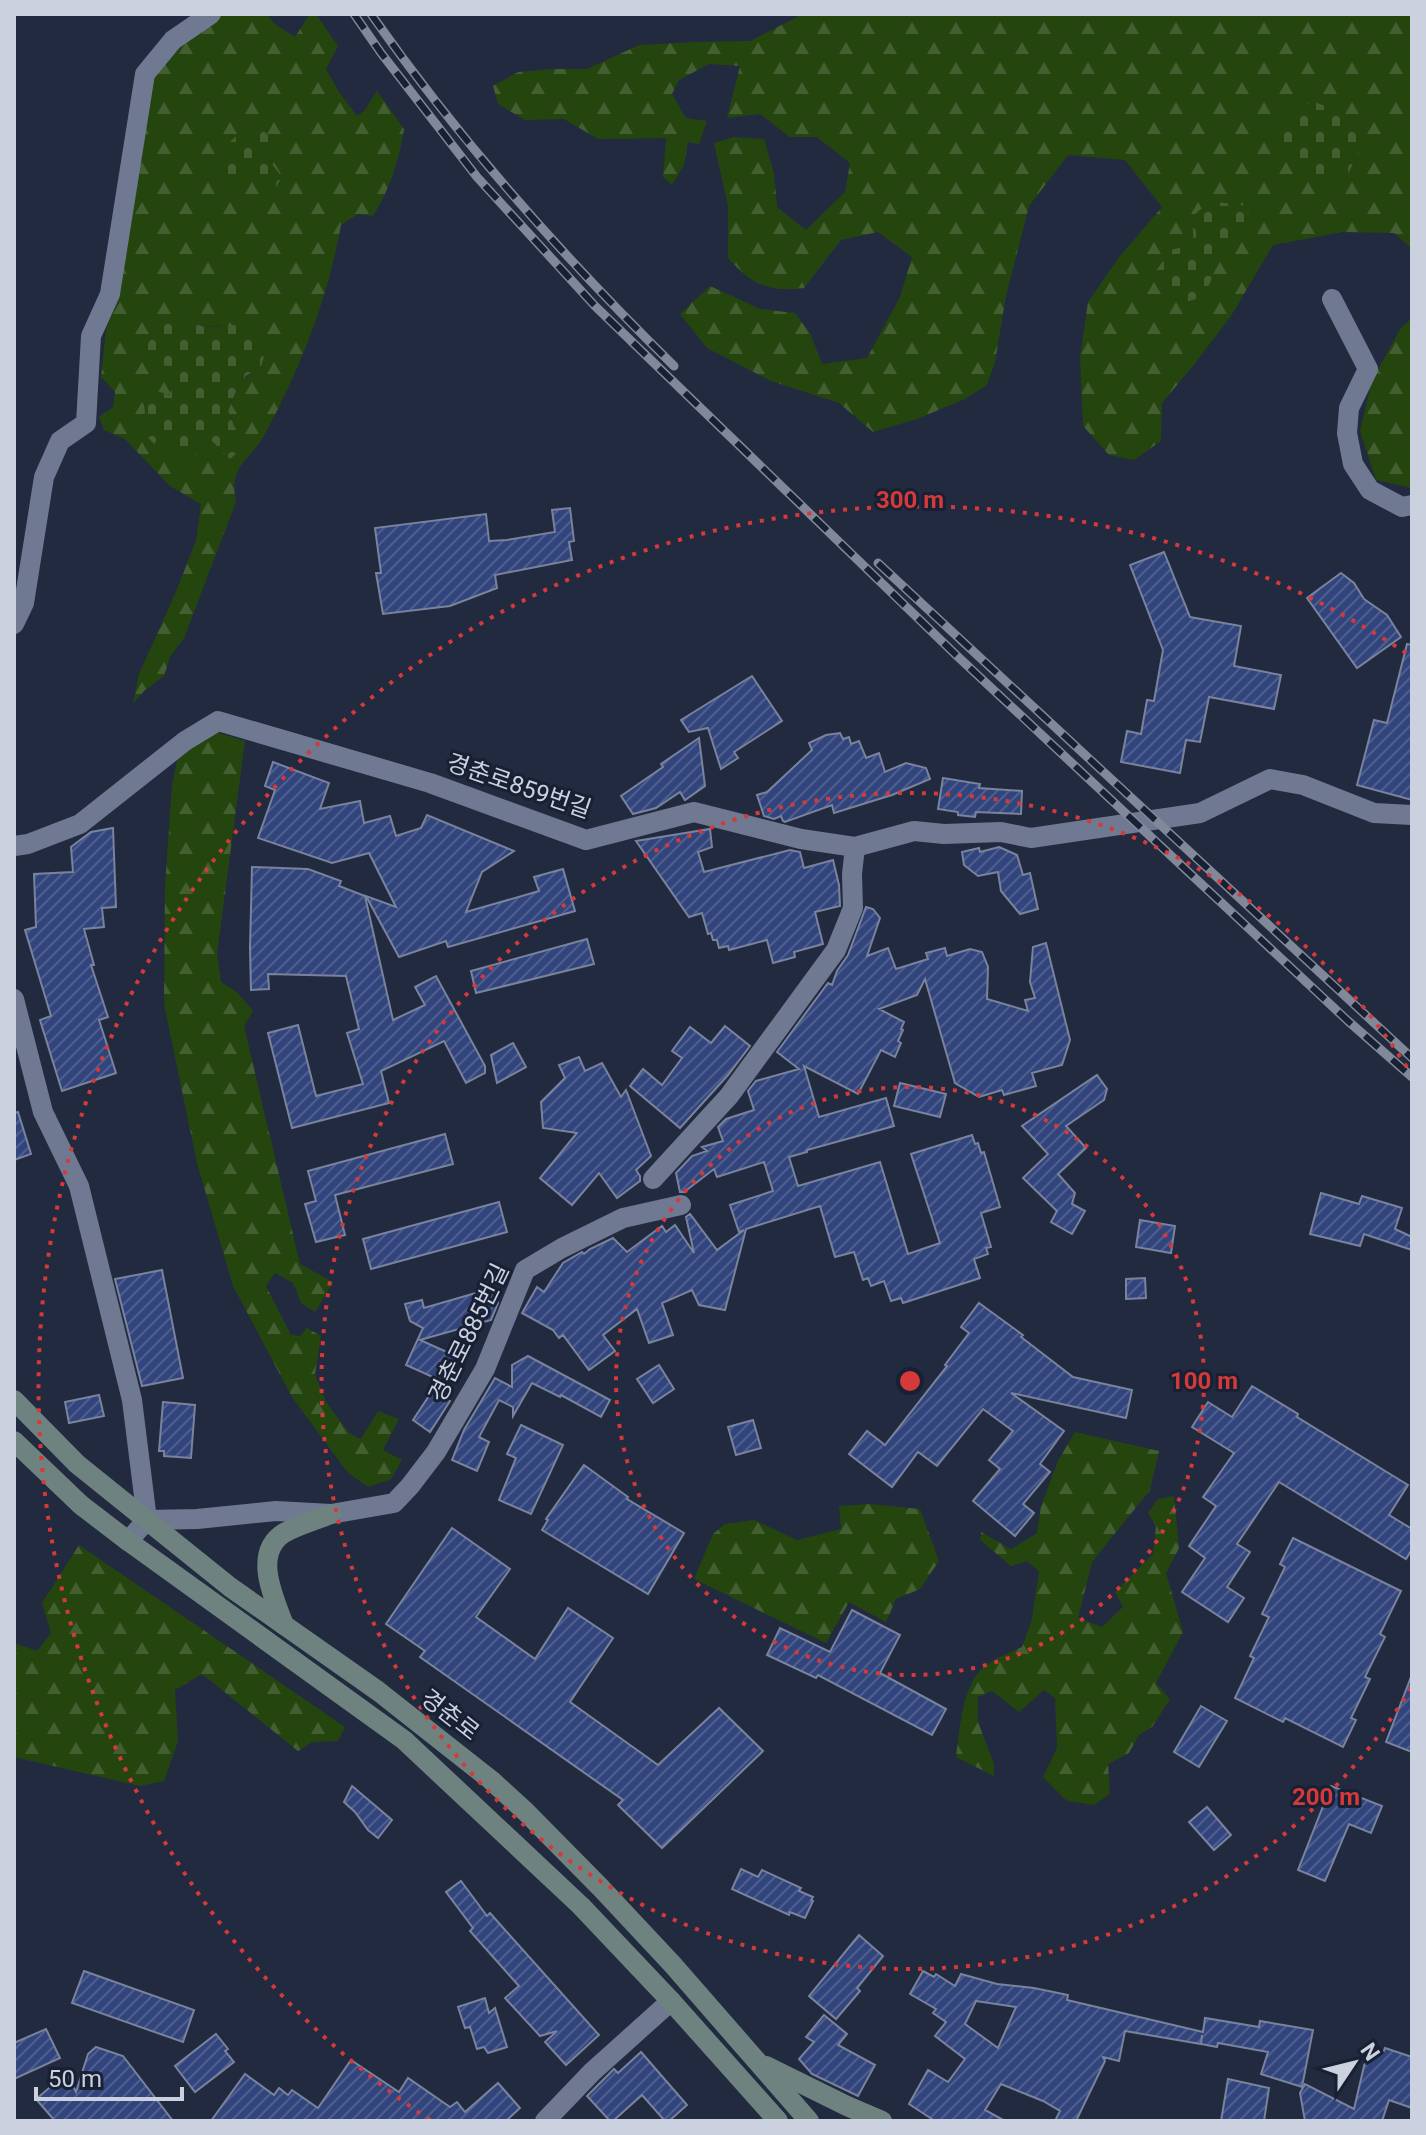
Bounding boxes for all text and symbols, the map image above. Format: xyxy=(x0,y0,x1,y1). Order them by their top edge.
text: 300 m xyxy=(876,486,944,514)
street label: 경춘로859번길 xyxy=(443,748,595,824)
street label: 경춘로885번길 xyxy=(423,1259,515,1407)
centre of rings xyxy=(896,1367,924,1395)
text: 100 m xyxy=(1170,1367,1238,1395)
street label: 경춘로 xyxy=(415,1684,485,1746)
text: 200 m xyxy=(1292,1783,1360,1811)
north arrow xyxy=(1314,2023,1394,2103)
text: N xyxy=(1355,2038,1385,2065)
scale bar xyxy=(36,2051,182,2101)
text: 50 m xyxy=(48,2065,102,2093)

